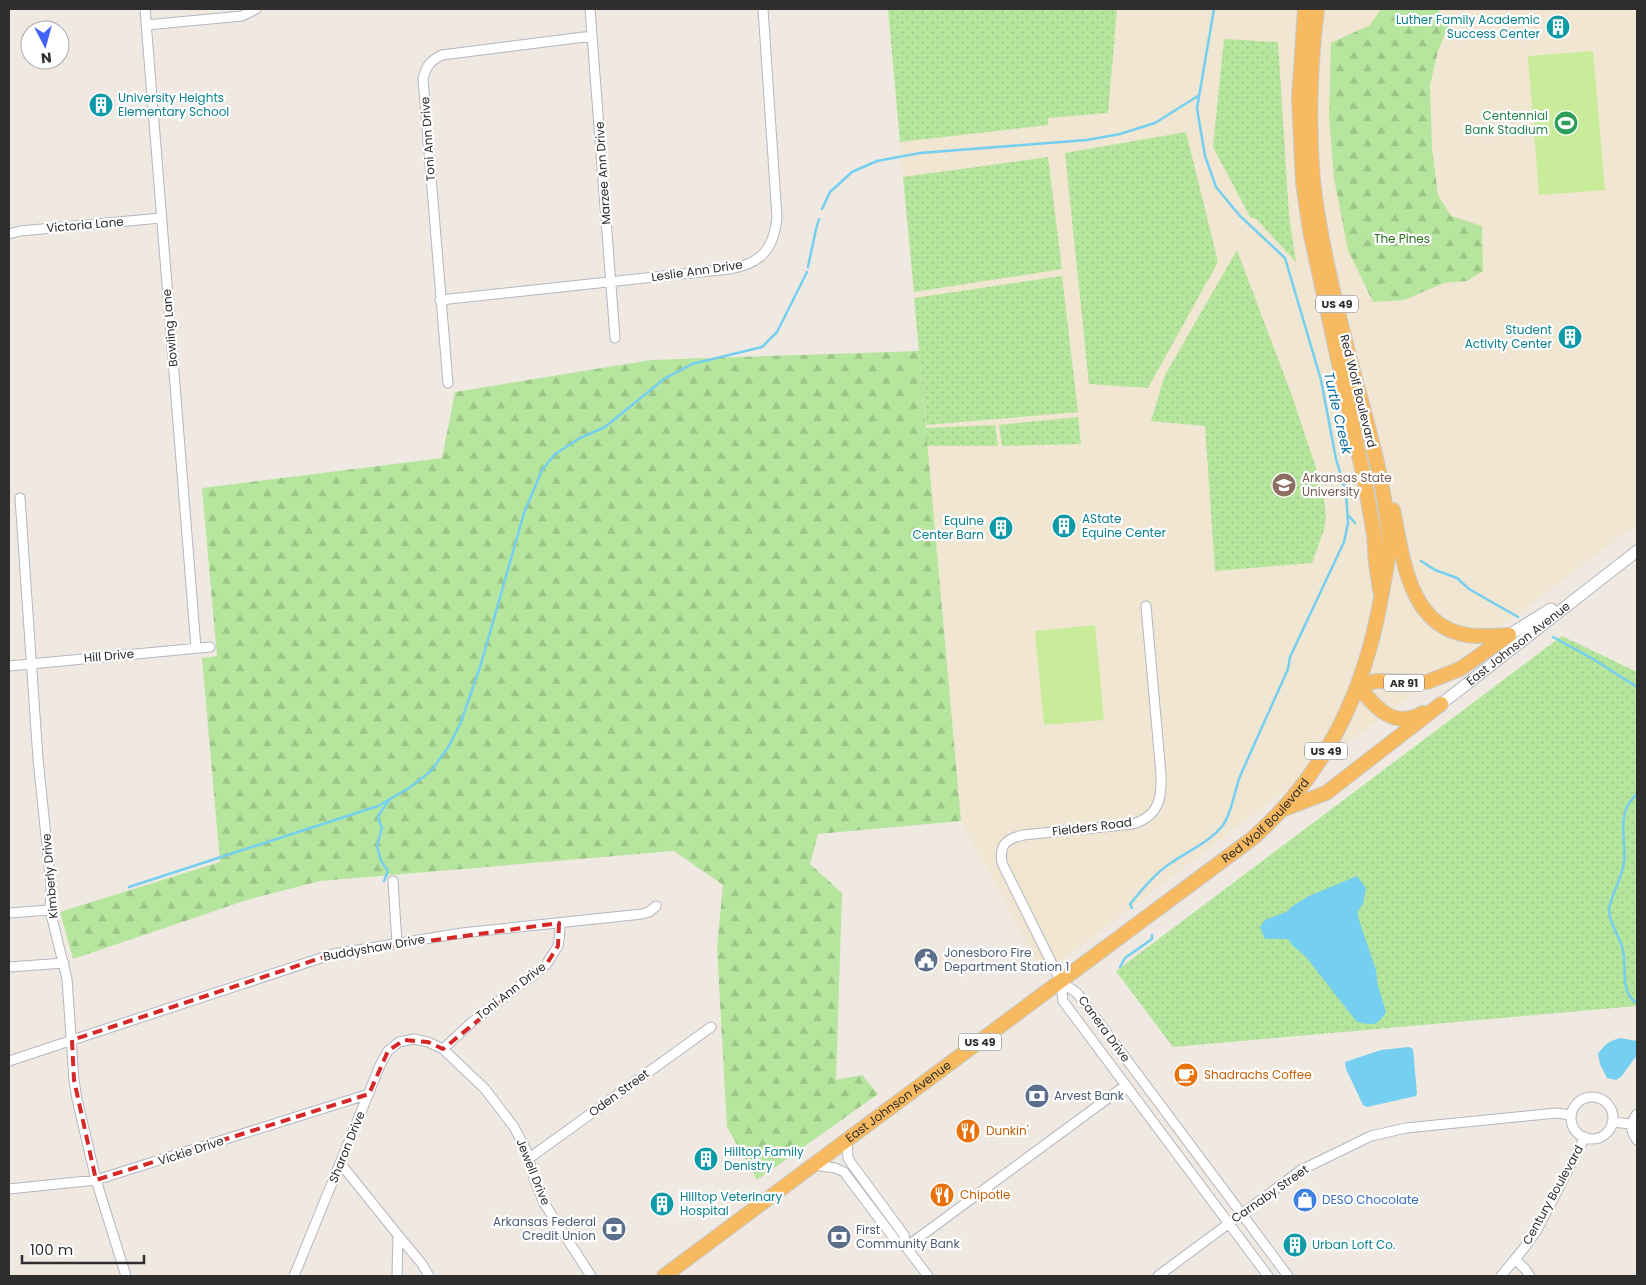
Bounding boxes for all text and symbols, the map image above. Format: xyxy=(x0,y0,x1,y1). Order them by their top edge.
place label: Luther Family Academic Success Center xyxy=(1396,11,1541,42)
building icon: Luther Family Academic Success Center xyxy=(1545,14,1571,40)
north arrow xyxy=(20,20,70,70)
text: N xyxy=(40,47,53,68)
place label: University Heights Elementary School xyxy=(118,89,229,120)
building icon: University Heights Elementary School xyxy=(88,92,114,118)
street label: Toni Ann Drive xyxy=(416,96,439,182)
place label: Centennial Bank Stadium xyxy=(1465,107,1548,138)
sports icon: Centennial Bank Stadium xyxy=(1553,110,1579,136)
street label: Marzee Ann Drive xyxy=(590,121,615,225)
street label: Victoria Lane xyxy=(46,213,124,236)
park label: The Pines xyxy=(1374,230,1430,247)
street label: Leslie Ann Drive xyxy=(650,256,744,285)
street label: Bowling Lane xyxy=(158,288,181,368)
road number: US 49 xyxy=(1316,296,1358,312)
place label: Student Activity Center xyxy=(1465,321,1553,352)
building icon: Student Activity Center xyxy=(1557,324,1583,350)
street label: Red Wolf Boulevard xyxy=(1336,333,1381,449)
water label: Turtle Creek xyxy=(1319,370,1357,457)
place label: Arkansas State University xyxy=(1302,469,1392,500)
school or university icon: Arkansas State University xyxy=(1271,472,1297,498)
place label: AState Equine Center xyxy=(1082,510,1166,541)
place label: Equine Center Barn xyxy=(913,512,984,543)
building icon: AState Equine Center xyxy=(1051,513,1077,539)
building icon: Equine Center Barn xyxy=(988,515,1014,541)
street label: East Johnson Avenue xyxy=(1462,597,1573,689)
street label: Hill Drive xyxy=(83,645,135,666)
road number: AR 91 xyxy=(1384,674,1424,691)
road number: US 49 xyxy=(1305,742,1347,759)
street label: Red Wolf Boulevard xyxy=(1218,774,1313,867)
street label: Fielders Road xyxy=(1051,813,1133,840)
street label: Kimberly Drive xyxy=(37,833,62,919)
street label: Buddyshaw Drive xyxy=(322,930,426,965)
place label: Jonesboro Fire Department Station 1 xyxy=(944,944,1069,975)
public building icon: Jonesboro Fire Department Station 1 xyxy=(913,947,939,973)
street label: Toni Ann Drive xyxy=(472,958,549,1023)
street label: Canera Drive xyxy=(1074,992,1134,1065)
road number: US 49 xyxy=(959,1034,1001,1050)
street label: East Johnson Avenue xyxy=(842,1056,954,1146)
cafe icon: Shadrachs Coffee xyxy=(1173,1062,1199,1088)
street label: Oden Street xyxy=(585,1065,652,1120)
place label: Shadrachs Coffee xyxy=(1204,1066,1312,1083)
bank icon: Arvest Bank xyxy=(1024,1083,1050,1109)
place label: Arvest Bank xyxy=(1054,1087,1125,1104)
street label: Sharon Drive xyxy=(324,1108,369,1185)
restaurant icon: Dunkin' xyxy=(955,1118,981,1144)
place label: Dunkin' xyxy=(986,1122,1029,1139)
street label: Vickie Drive xyxy=(156,1132,226,1169)
street label: Jewell Drive xyxy=(512,1136,555,1208)
street label: Century Boulevard xyxy=(1518,1142,1587,1248)
place label: Hilltop Family Denistry xyxy=(724,1143,804,1174)
building icon: Hilltop Family Denistry xyxy=(693,1146,719,1172)
street label: Carnaby Street xyxy=(1228,1161,1312,1227)
restaurant icon: Chipotle xyxy=(929,1182,955,1208)
place label: Chipotle xyxy=(960,1186,1010,1203)
shop icon: DESO Chocolate xyxy=(1292,1187,1318,1213)
place label: Hilltop Veterinary Hospital xyxy=(680,1188,783,1219)
building icon: Hilltop Veterinary Hospital xyxy=(649,1191,675,1217)
place label: DESO Chocolate xyxy=(1322,1191,1419,1208)
place label: Arkansas Federal Credit Union xyxy=(493,1213,596,1244)
bank icon: Arkansas Federal Credit Union xyxy=(601,1216,627,1242)
place label: First Community Bank xyxy=(856,1221,960,1252)
bank icon: First Community Bank xyxy=(826,1224,852,1250)
scale bar xyxy=(22,1232,145,1264)
building icon: Urban Loft Co. xyxy=(1282,1232,1308,1258)
place label: Urban Loft Co. xyxy=(1312,1236,1396,1253)
text: 100 m xyxy=(30,1239,73,1260)

